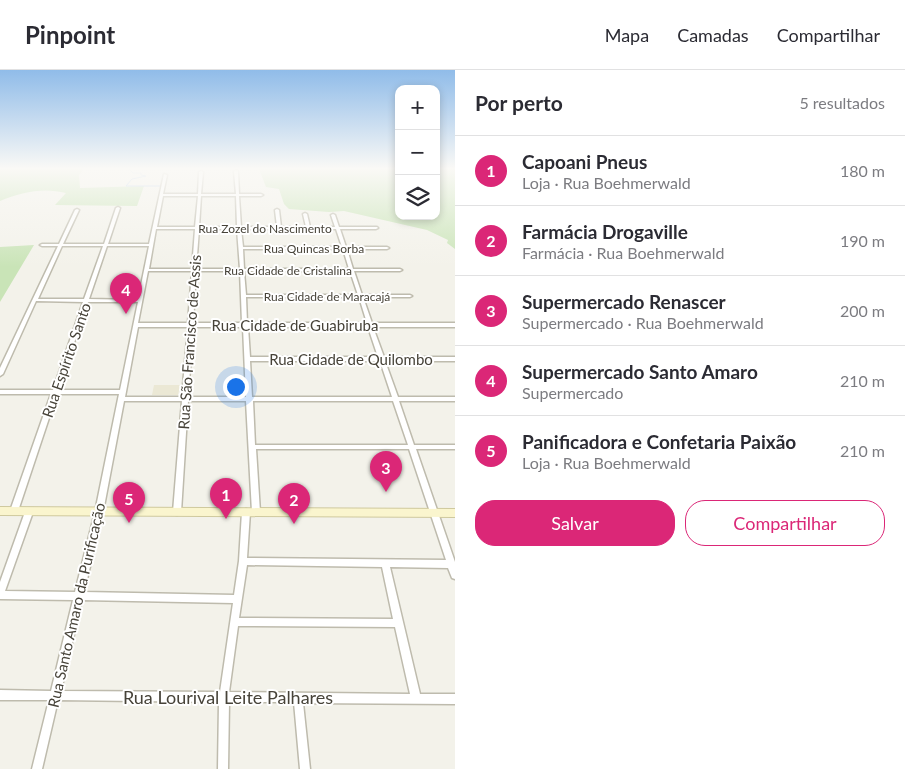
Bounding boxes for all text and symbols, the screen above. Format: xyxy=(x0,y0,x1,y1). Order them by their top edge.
text: Pinpoint xyxy=(25,20,115,49)
text: Mapa xyxy=(605,24,649,46)
text: Camadas xyxy=(677,24,749,46)
text: Compartilhar xyxy=(777,24,880,46)
map controls xyxy=(395,85,440,220)
button: + xyxy=(395,85,440,130)
text: Por perto xyxy=(475,90,563,115)
text: 5 resultados xyxy=(799,93,885,112)
button: − xyxy=(395,130,440,175)
text: Capoani Pneus xyxy=(522,150,647,173)
text: 1 xyxy=(486,161,496,180)
text: 180 m xyxy=(840,161,885,180)
text: Loja · Rua Boehmerwald xyxy=(522,173,691,192)
button: layers xyxy=(395,175,440,220)
text: Farmácia Drogaville xyxy=(522,220,688,243)
street label: Rua Zozel do Nascimento xyxy=(198,221,332,236)
text: 2 xyxy=(486,231,496,250)
text: 190 m xyxy=(840,231,885,250)
street label: Rua Quincas Borba xyxy=(264,241,364,256)
text: Farmácia · Rua Boehmerwald xyxy=(522,243,725,262)
street label: Rua São Francisco de Assis xyxy=(174,254,204,430)
street label: Rua Cidade de Cristalina xyxy=(224,263,352,278)
pin: 4 xyxy=(110,273,142,314)
street label: Rua Cidade de Maracajá xyxy=(264,289,390,304)
text: Supermercado Renascer xyxy=(522,290,726,313)
street label: Rua Espírito Santo xyxy=(38,300,94,420)
text: 3 xyxy=(486,301,496,320)
text: 200 m xyxy=(840,301,885,320)
text: Supermercado · Rua Boehmerwald xyxy=(522,313,764,332)
street label: Rua Cidade de Guabiruba xyxy=(212,316,378,334)
street label: Rua Cidade de Quilombo xyxy=(269,350,433,368)
text: Supermercado Santo Amaro xyxy=(522,360,758,383)
text: 4 xyxy=(486,371,496,390)
text: 210 m xyxy=(840,371,885,390)
your location xyxy=(223,374,249,400)
text: Supermercado xyxy=(522,383,623,402)
text: Panificadora e Confetaria Paixão xyxy=(522,430,796,453)
text: 5 xyxy=(486,441,496,460)
text: 210 m xyxy=(840,441,885,460)
pin: 3 xyxy=(370,451,402,492)
text: Loja · Rua Boehmerwald xyxy=(522,453,691,472)
pin: 1 xyxy=(210,478,242,519)
pin: 5 xyxy=(113,482,145,523)
pin: 2 xyxy=(278,483,310,524)
button: Salvar xyxy=(475,500,675,546)
button: Compartilhar xyxy=(685,500,885,546)
street label: Rua Santo Amaro da Purificação xyxy=(44,501,108,709)
street label: Rua Lourival Leite Palhares xyxy=(123,686,333,708)

